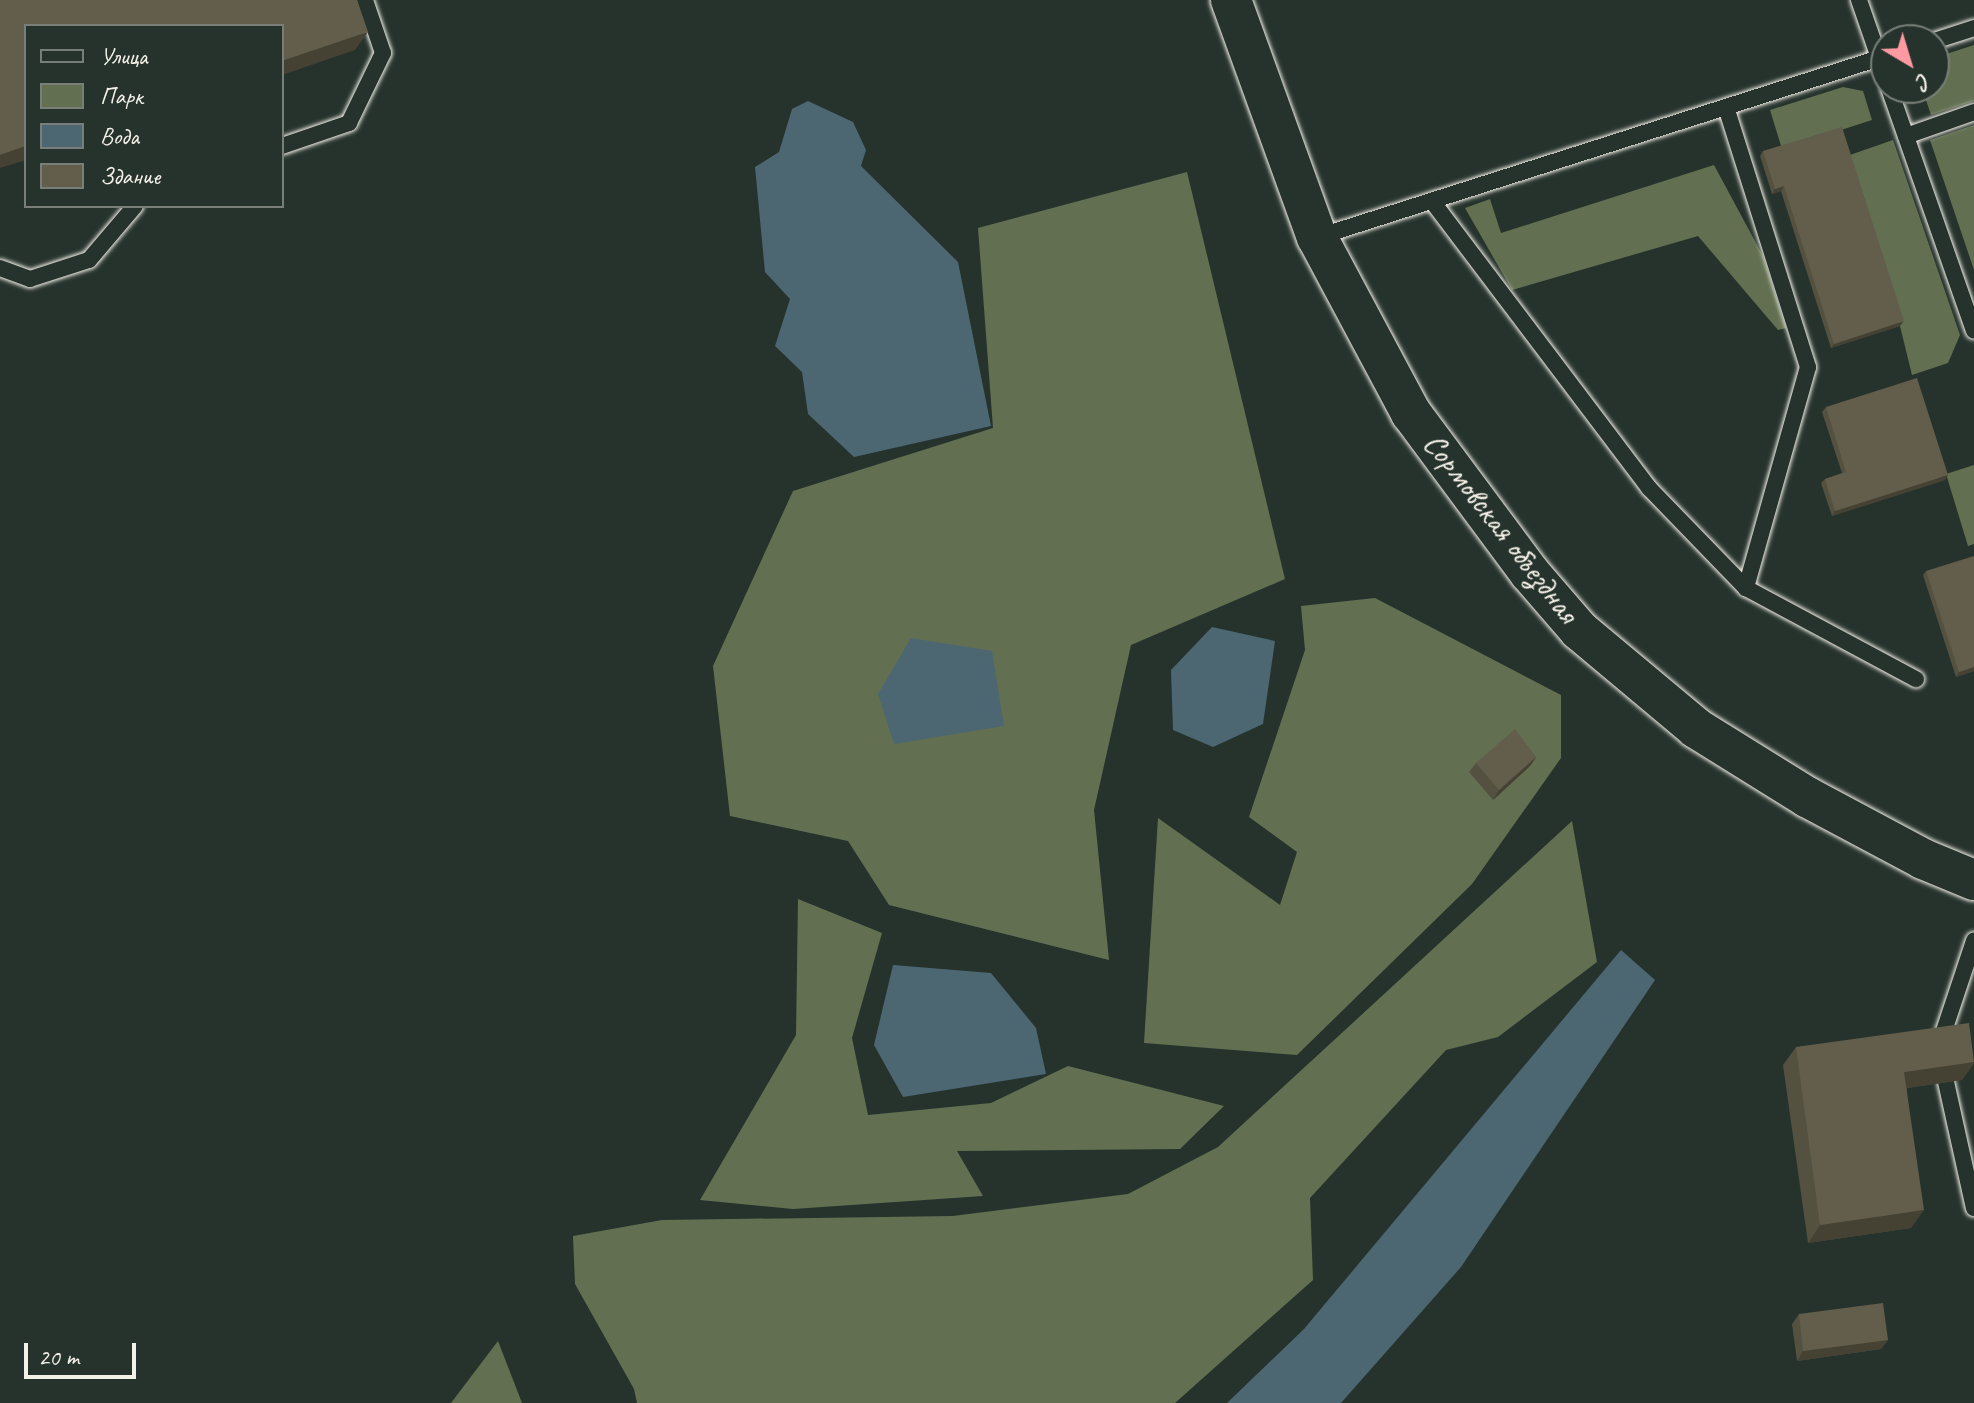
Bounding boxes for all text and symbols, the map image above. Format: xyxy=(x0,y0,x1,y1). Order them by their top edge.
legend xyxy=(24,24,284,208)
north arrow xyxy=(1870,24,1950,104)
text: Улица xyxy=(100,41,148,71)
text: С xyxy=(1911,67,1936,96)
text: Парк xyxy=(100,81,143,111)
text: Вода xyxy=(100,121,139,151)
text: Здание xyxy=(100,161,160,191)
street label: Сормовская объездная xyxy=(1415,425,1587,631)
scale bar xyxy=(28,1327,140,1377)
text: 20 m xyxy=(38,1342,79,1372)

